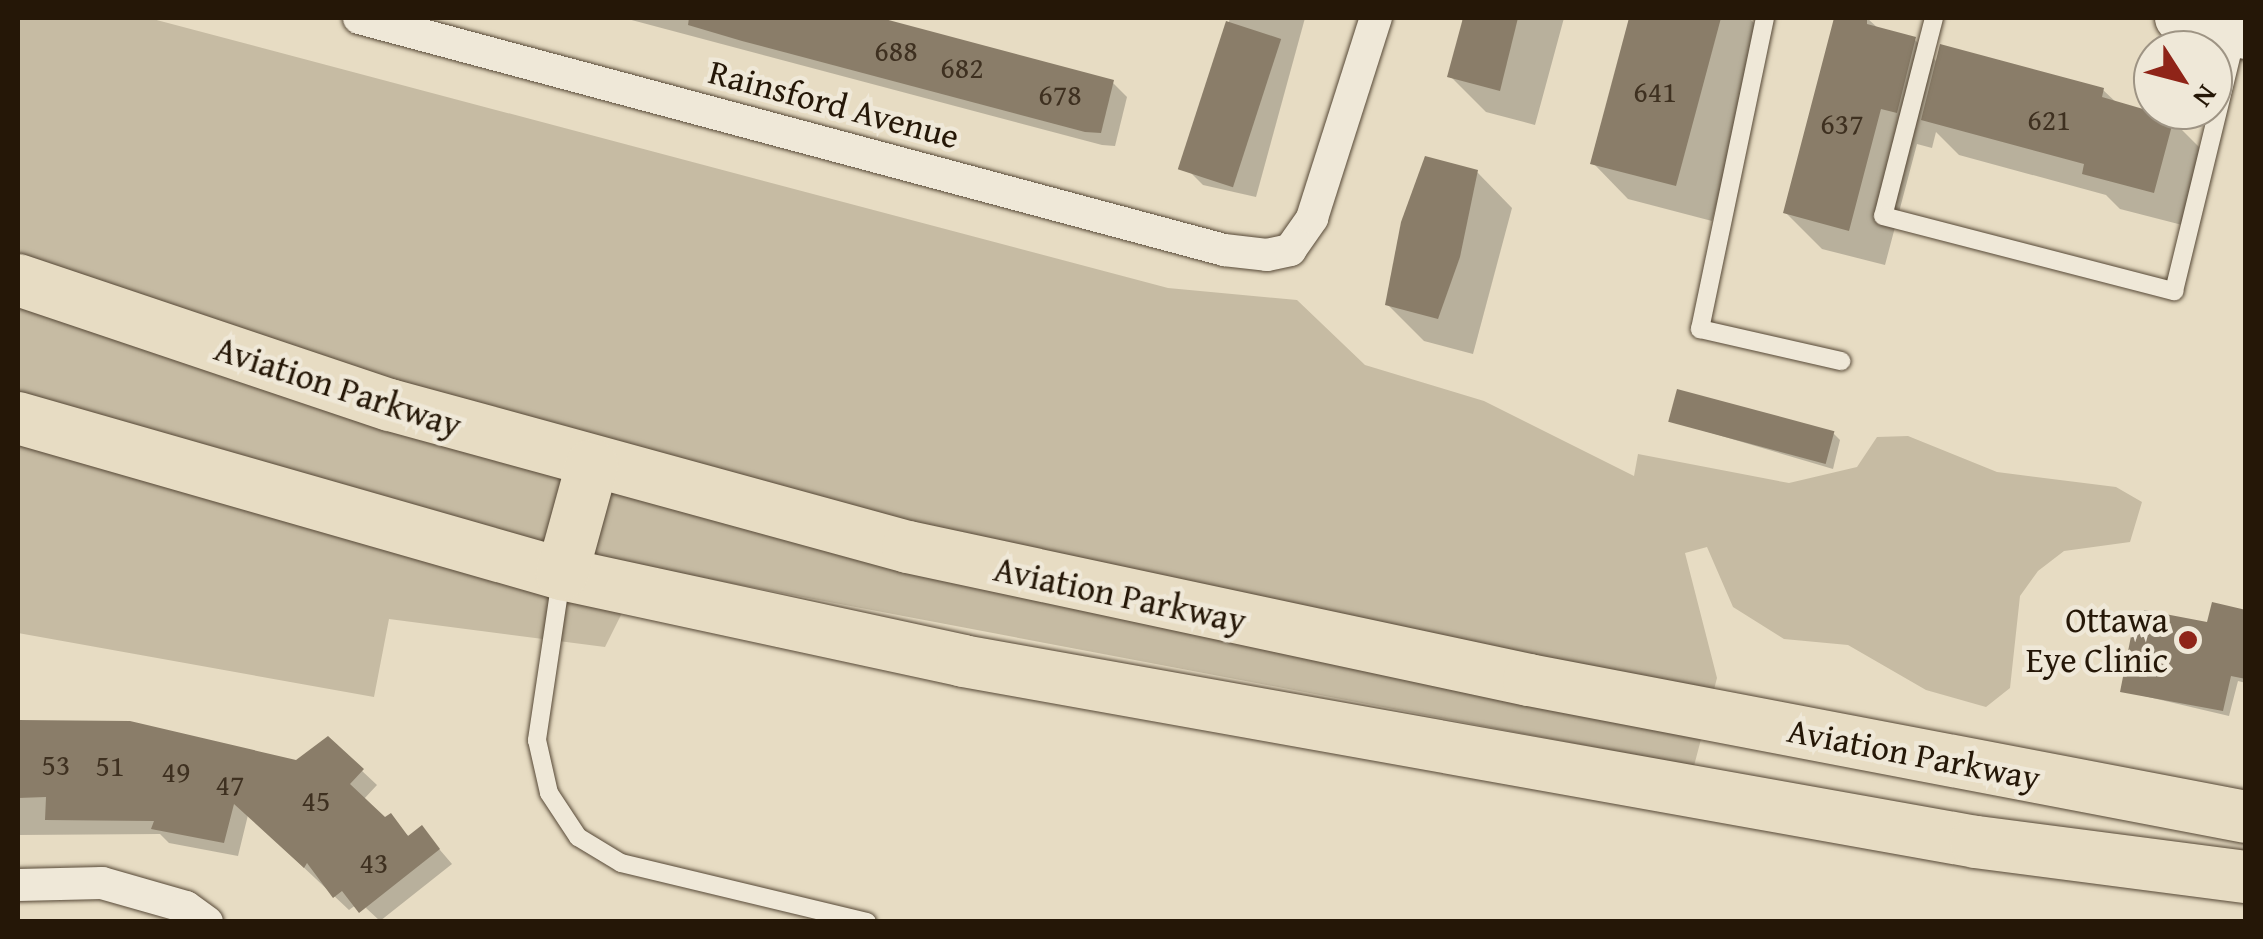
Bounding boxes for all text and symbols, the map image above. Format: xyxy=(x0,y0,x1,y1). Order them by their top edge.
north arrow xyxy=(2133,30,2233,130)
house number: 688 xyxy=(874,32,918,68)
house number: 682 xyxy=(940,49,984,85)
street label: Rainsford Avenue xyxy=(704,50,964,158)
house number: 641 xyxy=(1633,73,1677,109)
house number: 678 xyxy=(1038,76,1082,112)
text: N xyxy=(2184,77,2228,116)
house number: 621 xyxy=(2027,101,2071,137)
house number: 637 xyxy=(1820,105,1864,141)
street label: Aviation Parkway xyxy=(210,327,466,447)
street label: Aviation Parkway xyxy=(990,548,1250,642)
place label: Ottawa Eye Clinic xyxy=(2026,599,2168,681)
marker: Ottawa Eye Clinic xyxy=(2177,629,2199,651)
street label: Aviation Parkway xyxy=(1784,709,2044,799)
house number: 53 xyxy=(42,746,70,782)
house number: 51 xyxy=(96,747,124,783)
house number: 49 xyxy=(162,753,190,789)
house number: 47 xyxy=(216,766,244,802)
house number: 45 xyxy=(302,782,330,818)
house number: 43 xyxy=(360,844,388,880)

